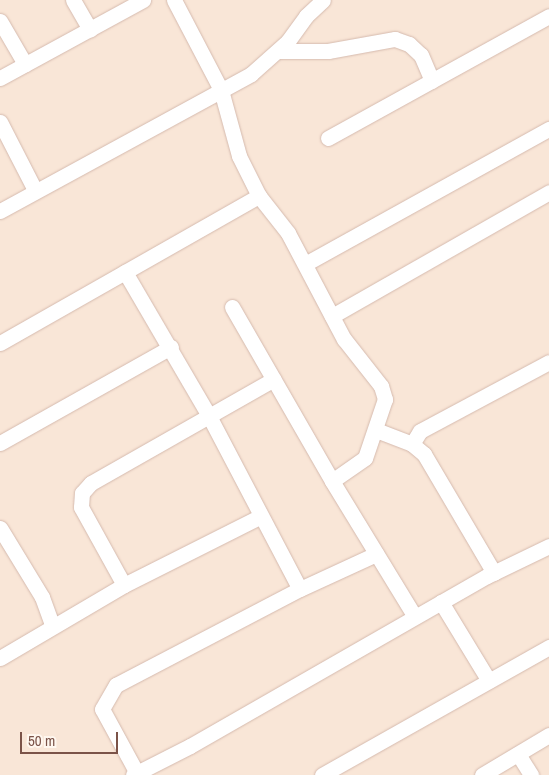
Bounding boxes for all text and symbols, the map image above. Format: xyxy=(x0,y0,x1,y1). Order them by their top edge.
scale bar xyxy=(22,722,120,754)
text: 50 m xyxy=(28,730,55,751)

